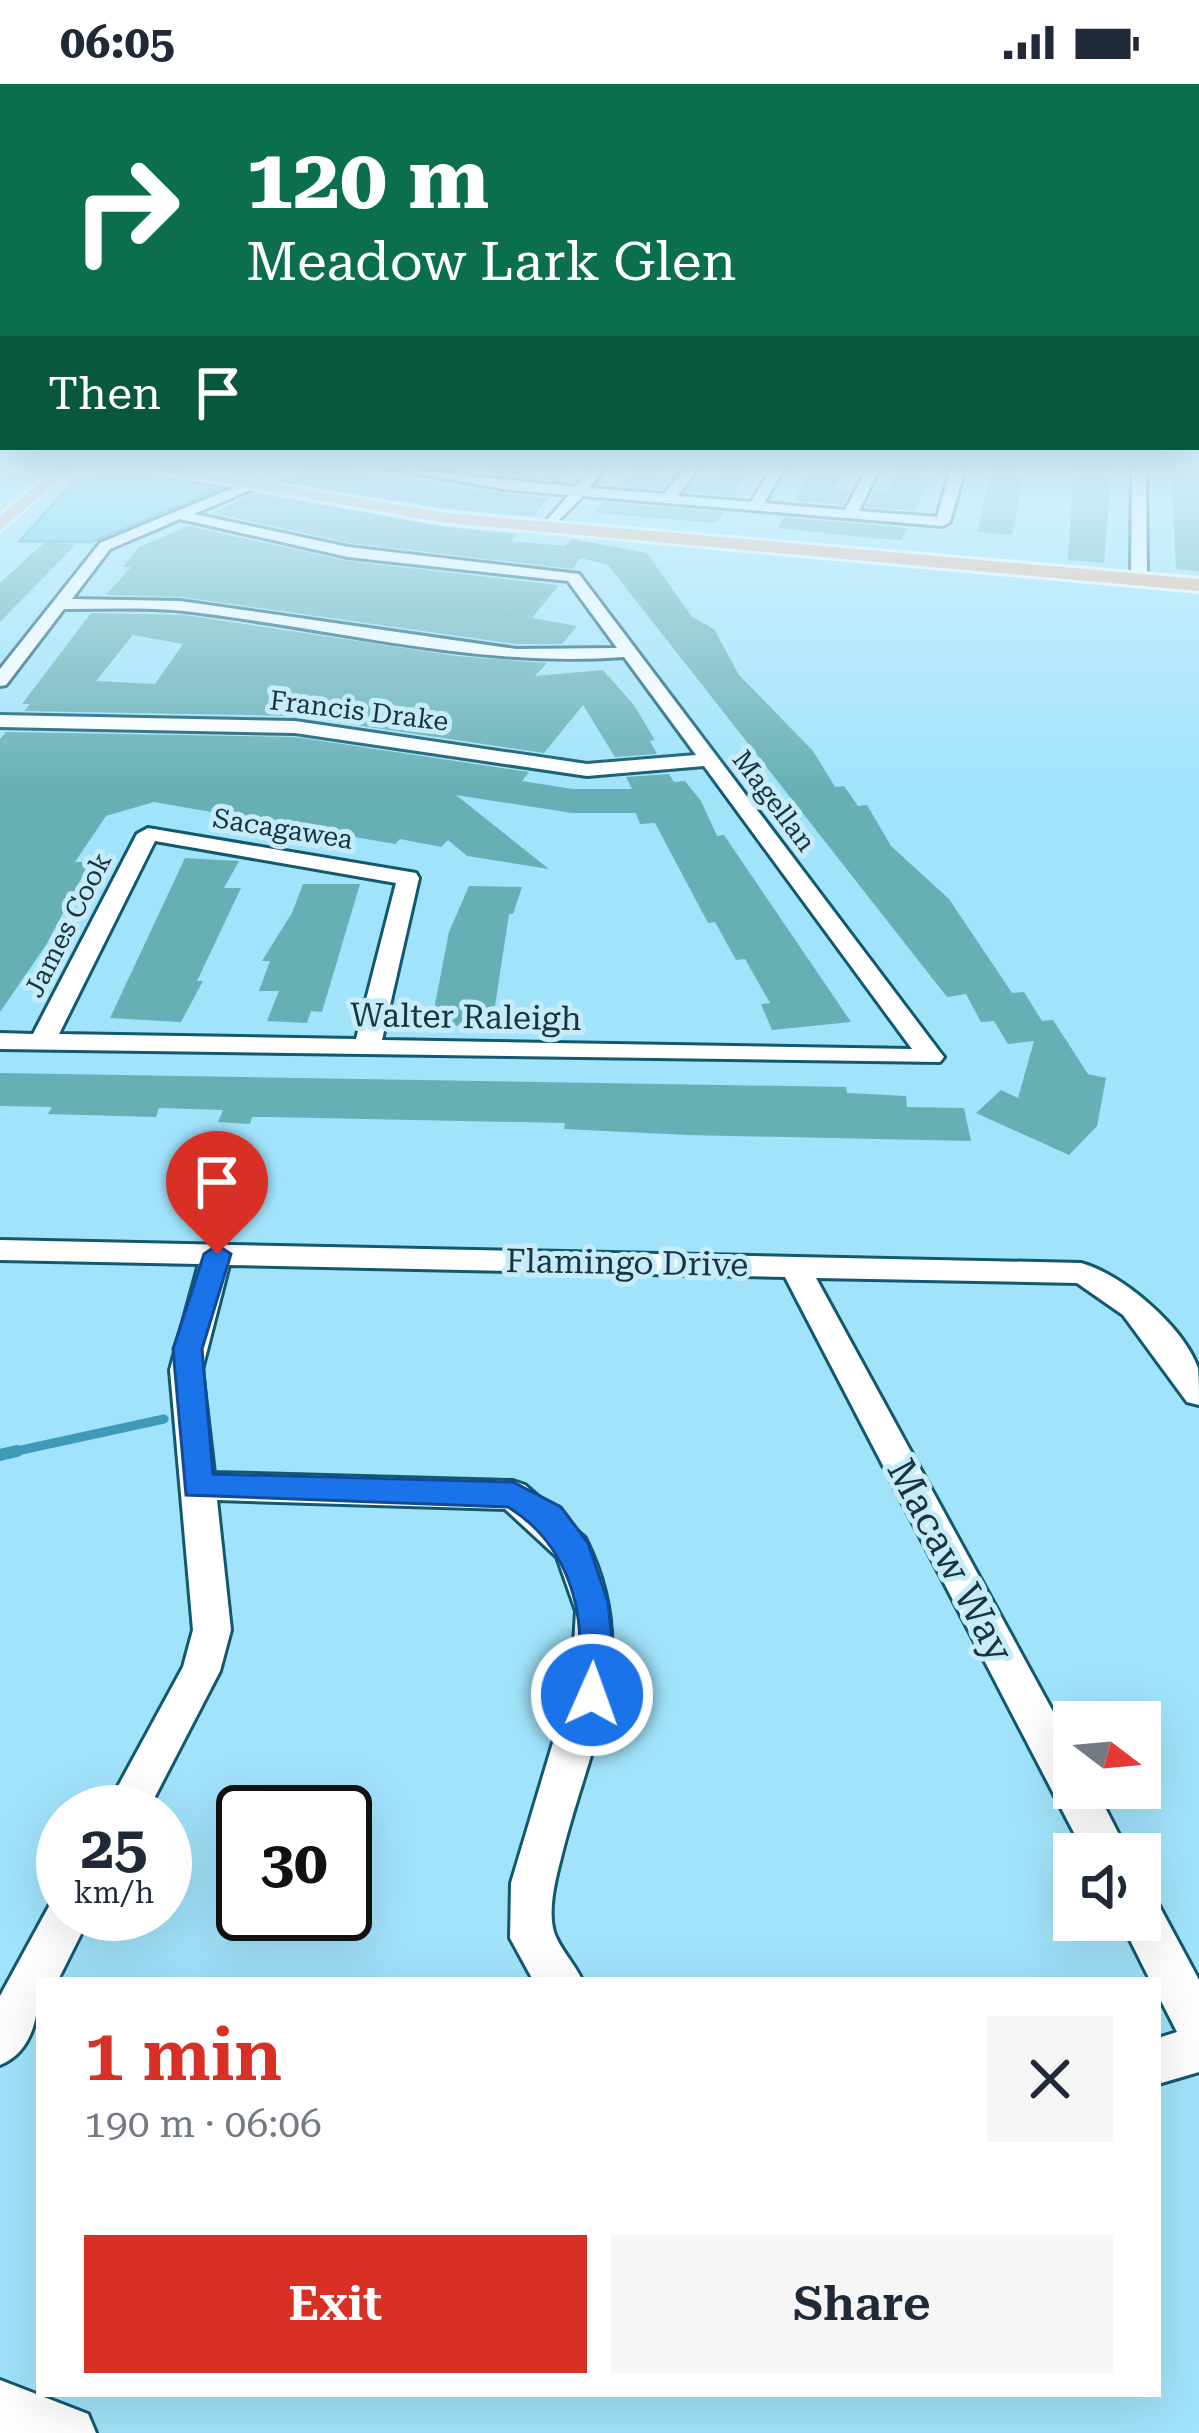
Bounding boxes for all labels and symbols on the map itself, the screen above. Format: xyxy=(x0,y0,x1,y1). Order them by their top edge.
street label: Francis Drake xyxy=(268,684,450,738)
street label: Magellan xyxy=(726,744,822,858)
street label: Sacagawea xyxy=(211,802,356,856)
street label: James Cook xyxy=(18,847,118,1003)
street label: Walter Raleigh xyxy=(350,995,582,1038)
pin xyxy=(166,1131,268,1254)
street label: Flamingo Drive xyxy=(505,1241,749,1284)
street label: Macaw Way xyxy=(877,1451,1023,1670)
position arrow xyxy=(529,1632,655,1758)
north arrow xyxy=(1053,1701,1161,1809)
speed limit sign: 30 xyxy=(216,1785,372,1941)

